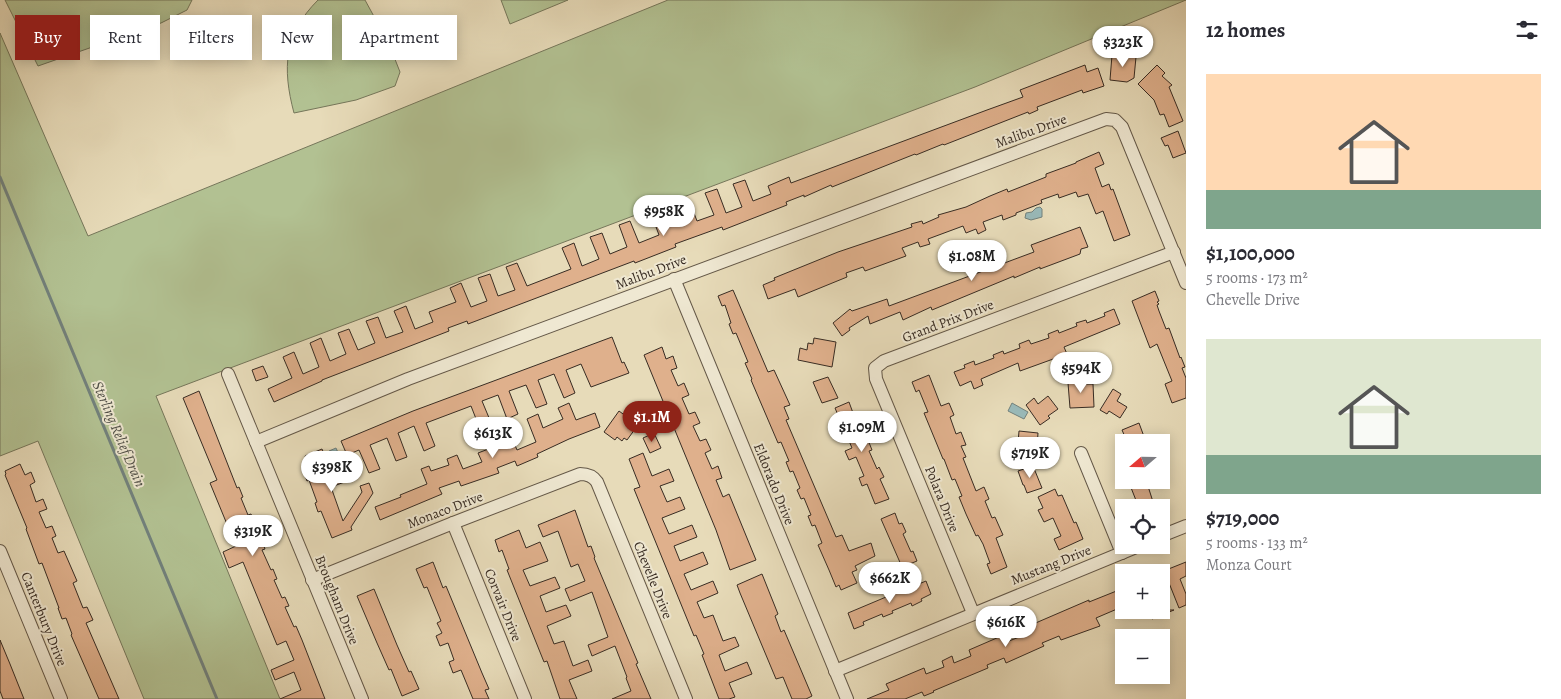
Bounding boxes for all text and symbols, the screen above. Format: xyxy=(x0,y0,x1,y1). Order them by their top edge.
chip: Buy xyxy=(15,15,80,60)
chip: Rent xyxy=(90,15,160,60)
chip: Filters xyxy=(170,15,252,60)
chip: New xyxy=(262,15,332,60)
chip: Apartment xyxy=(342,15,457,60)
text: 12 homes xyxy=(1206,16,1285,44)
icon: filters xyxy=(1513,16,1541,44)
pin: $323K xyxy=(1088,26,1158,68)
text: $323K xyxy=(1103,31,1143,53)
icon: home xyxy=(1329,107,1419,197)
street label: Malibu Drive xyxy=(993,109,1069,153)
pin: $958K xyxy=(629,194,699,237)
text: $958K xyxy=(644,200,684,222)
text: $1,100,000 xyxy=(1206,239,1295,267)
pin: $1.08M xyxy=(931,240,1013,282)
text: $1.08M xyxy=(949,245,995,267)
street label: Malibu Drive xyxy=(613,250,689,294)
text: 5 rooms · 173 m² xyxy=(1206,267,1308,289)
text: Chevelle Drive xyxy=(1206,289,1300,311)
street label: Grand Prix Drive xyxy=(900,295,996,347)
pin: $594K xyxy=(1046,352,1116,394)
text: $594K xyxy=(1061,357,1101,379)
icon: home xyxy=(1329,372,1419,462)
water label: Sterling Relief Drain xyxy=(88,378,150,490)
pin: $1.1M xyxy=(617,400,687,443)
text: $1.1M xyxy=(634,406,670,428)
pin: $1.09M xyxy=(821,410,903,453)
pin: $613K xyxy=(458,416,528,459)
text: $1.09M xyxy=(839,416,885,438)
text: $613K xyxy=(474,422,512,444)
north arrow xyxy=(1115,434,1170,489)
map controls xyxy=(1115,434,1170,684)
pin: $719K xyxy=(995,436,1065,479)
street label: Eldorado Drive xyxy=(749,440,799,528)
text: $719K xyxy=(1011,442,1049,464)
pin: $398K xyxy=(297,450,367,493)
text: $398K xyxy=(312,456,352,478)
street label: Polara Drive xyxy=(920,463,964,535)
street label: Monaco Drive xyxy=(404,487,486,533)
button: locate xyxy=(1115,499,1170,554)
text: $719,000 xyxy=(1206,504,1279,532)
pin: $319K xyxy=(218,514,288,557)
text: $319K xyxy=(234,520,272,542)
text: 5 rooms · 133 m² xyxy=(1206,532,1308,554)
street label: Chevelle Drive xyxy=(629,538,677,622)
street label: Mustang Drive xyxy=(1008,540,1094,590)
street label: Brougham Drive xyxy=(310,552,364,648)
text: Monza Court xyxy=(1206,554,1292,576)
pin: $662K xyxy=(855,562,925,604)
button: + xyxy=(1115,564,1170,619)
street label: Corvair Drive xyxy=(480,566,526,644)
text: $662K xyxy=(870,567,910,589)
street label: Canterbury Drive xyxy=(16,569,72,669)
pin: $616K xyxy=(971,606,1041,648)
text: $616K xyxy=(987,611,1025,633)
button: − xyxy=(1115,629,1170,684)

